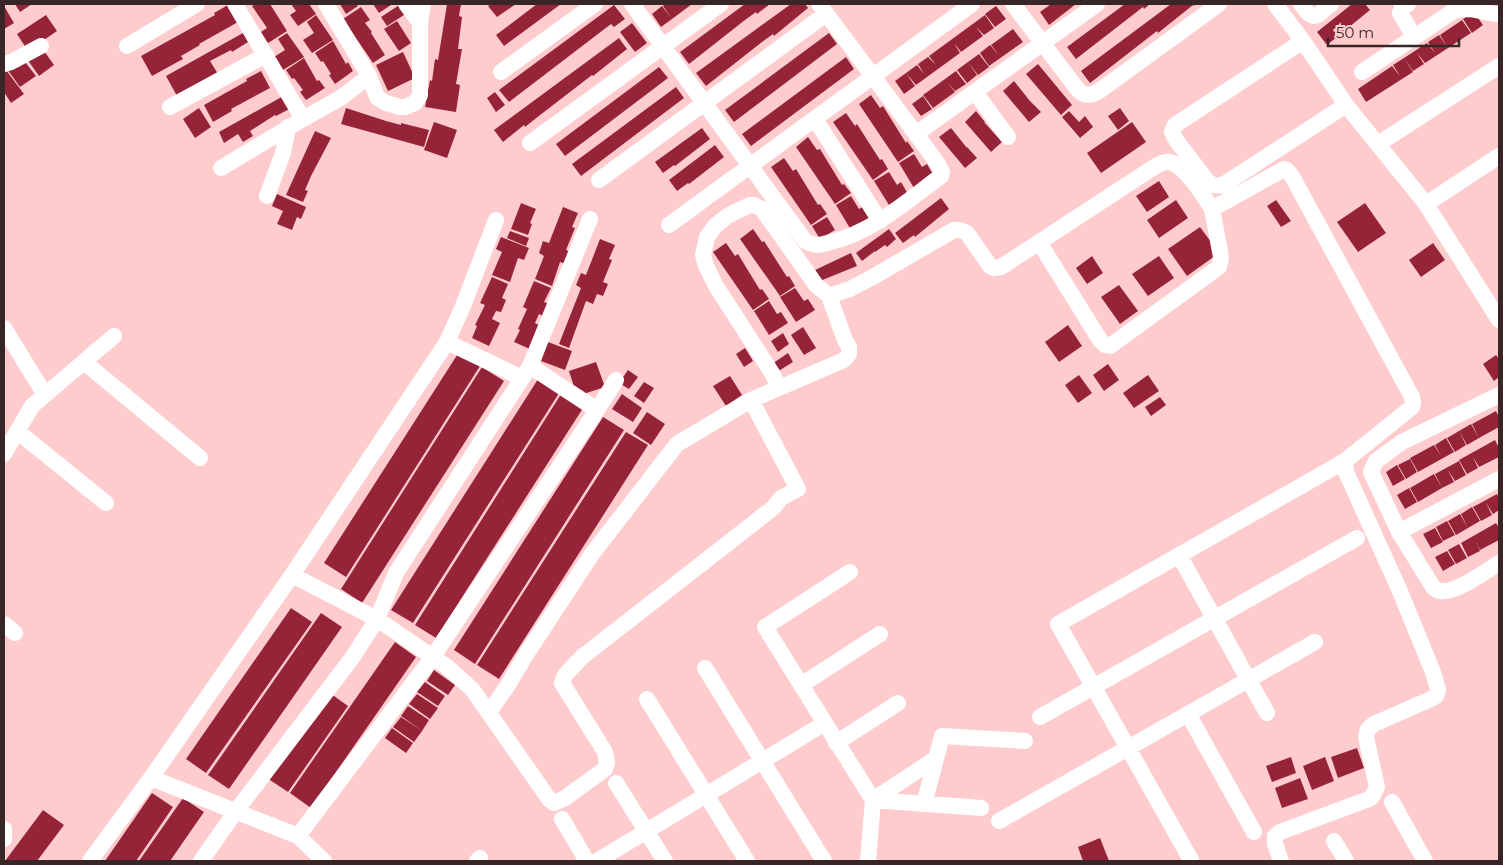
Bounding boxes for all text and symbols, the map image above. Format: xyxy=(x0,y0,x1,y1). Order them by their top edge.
scale bar xyxy=(1328,15,1459,47)
text: 50 m xyxy=(1336,23,1374,42)

